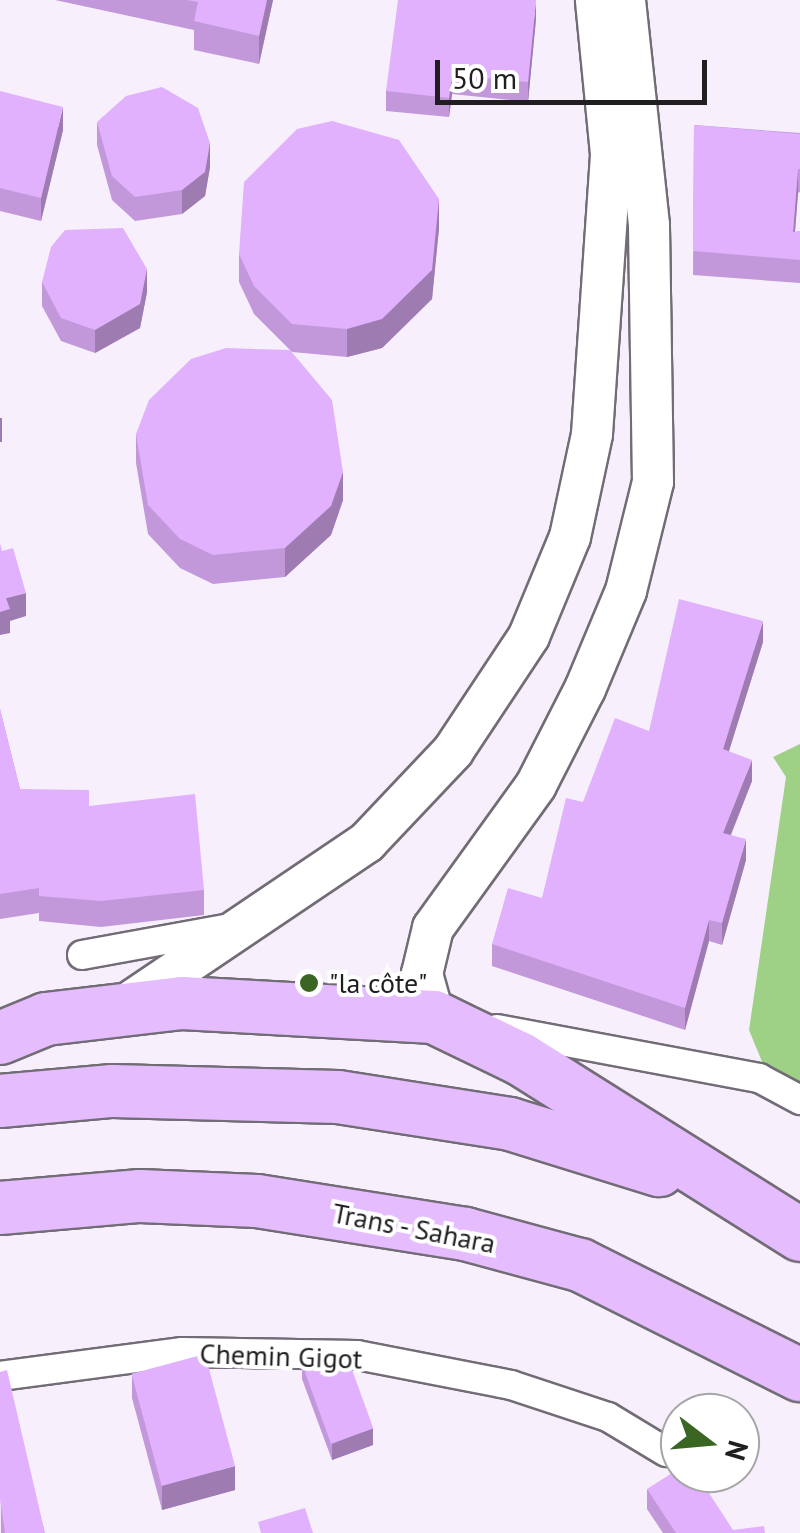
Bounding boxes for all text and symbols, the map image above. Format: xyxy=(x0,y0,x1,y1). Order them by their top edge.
scale bar xyxy=(440,40,712,102)
text: 50 m xyxy=(452,58,517,97)
place label: "la côte" xyxy=(329,966,427,1000)
marker: "la côte" xyxy=(298,972,320,994)
street label: Trans - Sahara xyxy=(328,1195,500,1261)
street label: Chemin Gigot xyxy=(199,1336,363,1376)
north arrow xyxy=(660,1393,760,1493)
text: N xyxy=(717,1437,758,1465)

